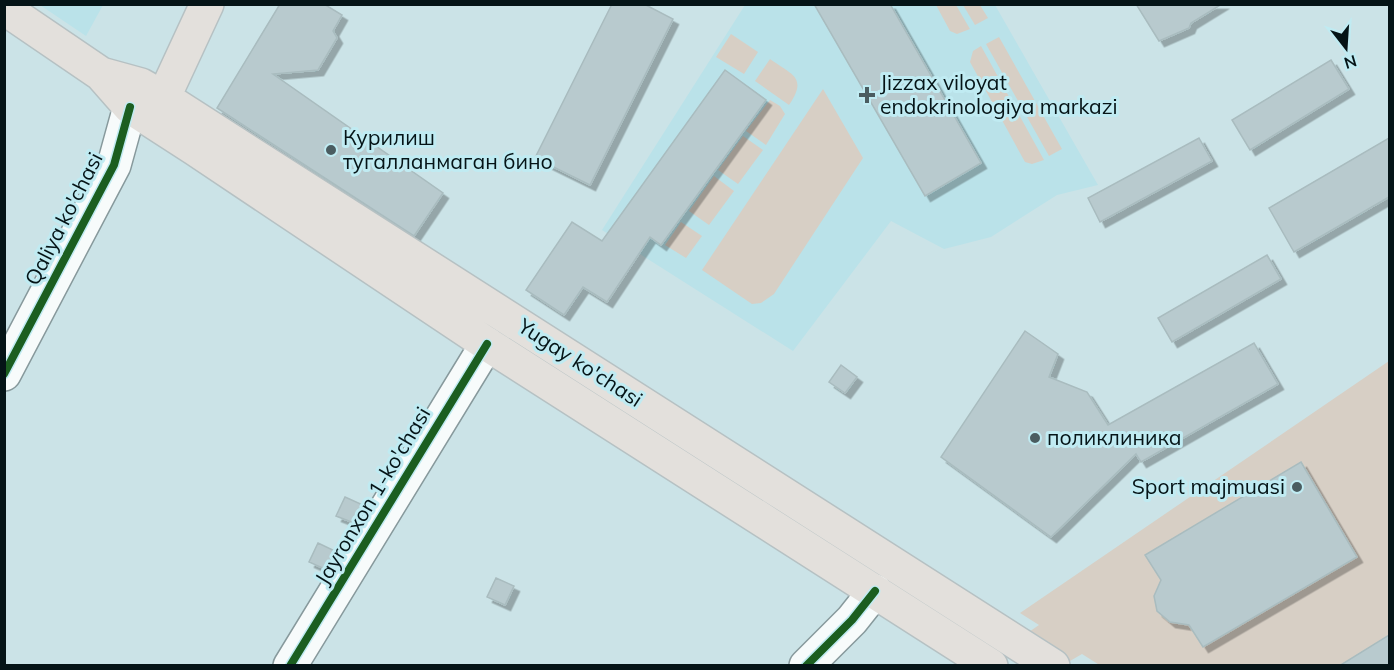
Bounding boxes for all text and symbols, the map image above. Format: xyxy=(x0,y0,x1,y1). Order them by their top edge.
north arrow xyxy=(1316,18,1376,78)
text: N xyxy=(1342,51,1359,74)
place label: Jizzax viloyat endokrinologiya markazi xyxy=(880,69,1118,119)
marker: Jizzax viloyat endokrinologiya markazi xyxy=(858,86,876,104)
place label: Курилиш тугалланмаган бино xyxy=(343,124,553,174)
marker: Курилиш тугалланмаган бино xyxy=(324,143,338,157)
street label: Qaliya ko'chasi xyxy=(18,148,108,289)
street label: Yugay ko'chasi xyxy=(513,312,648,412)
street label: Jayronxon 1-ko'chasi xyxy=(309,402,435,589)
place label: поликлиника xyxy=(1047,424,1182,450)
marker: поликлиника xyxy=(1028,431,1042,445)
place label: Sport majmuasi xyxy=(1132,473,1285,499)
marker: Sport majmuasi xyxy=(1290,480,1304,494)

